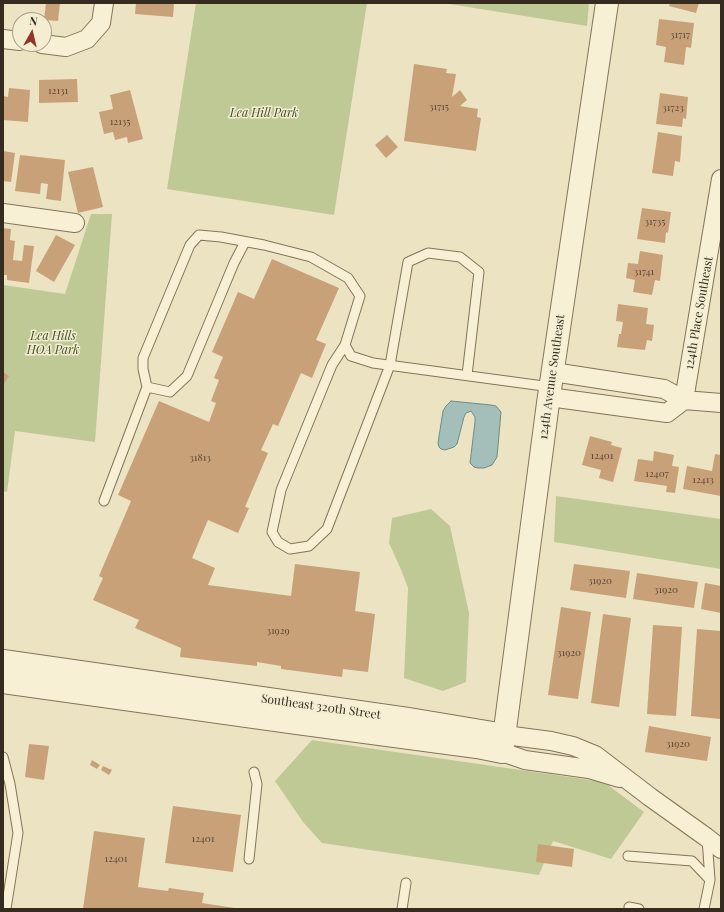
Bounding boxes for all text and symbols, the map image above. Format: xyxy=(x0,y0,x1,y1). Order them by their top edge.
north arrow xyxy=(12,12,52,52)
text: N xyxy=(29,13,39,29)
house number: 31717 xyxy=(670,29,690,41)
house number: 12131 xyxy=(48,85,68,97)
house number: 31715 xyxy=(429,101,449,113)
house number: 31723 xyxy=(662,102,684,114)
park label: Lea Hill Park xyxy=(230,106,298,120)
house number: 12135 xyxy=(110,116,130,128)
house number: 31735 xyxy=(645,216,665,228)
street label: 124th Place Southeast xyxy=(682,255,716,371)
house number: 31741 xyxy=(634,266,654,278)
street label: 124th Avenue Southeast xyxy=(536,314,568,440)
park label: Lea Hills HOA Park xyxy=(27,329,79,357)
house number: 12401 xyxy=(590,450,614,462)
house number: 31813 xyxy=(189,452,211,464)
house number: 12407 xyxy=(645,468,669,480)
house number: 12413 xyxy=(692,474,714,486)
house number: 31920 xyxy=(588,575,612,587)
house number: 31920 xyxy=(654,584,678,596)
house number: 31929 xyxy=(266,625,290,637)
house number: 31920 xyxy=(557,647,581,659)
street label: Southeast 320th Street xyxy=(260,691,382,723)
house number: 31920 xyxy=(666,738,690,750)
house number: 12401 xyxy=(191,833,215,845)
house number: 12401 xyxy=(104,853,128,865)

